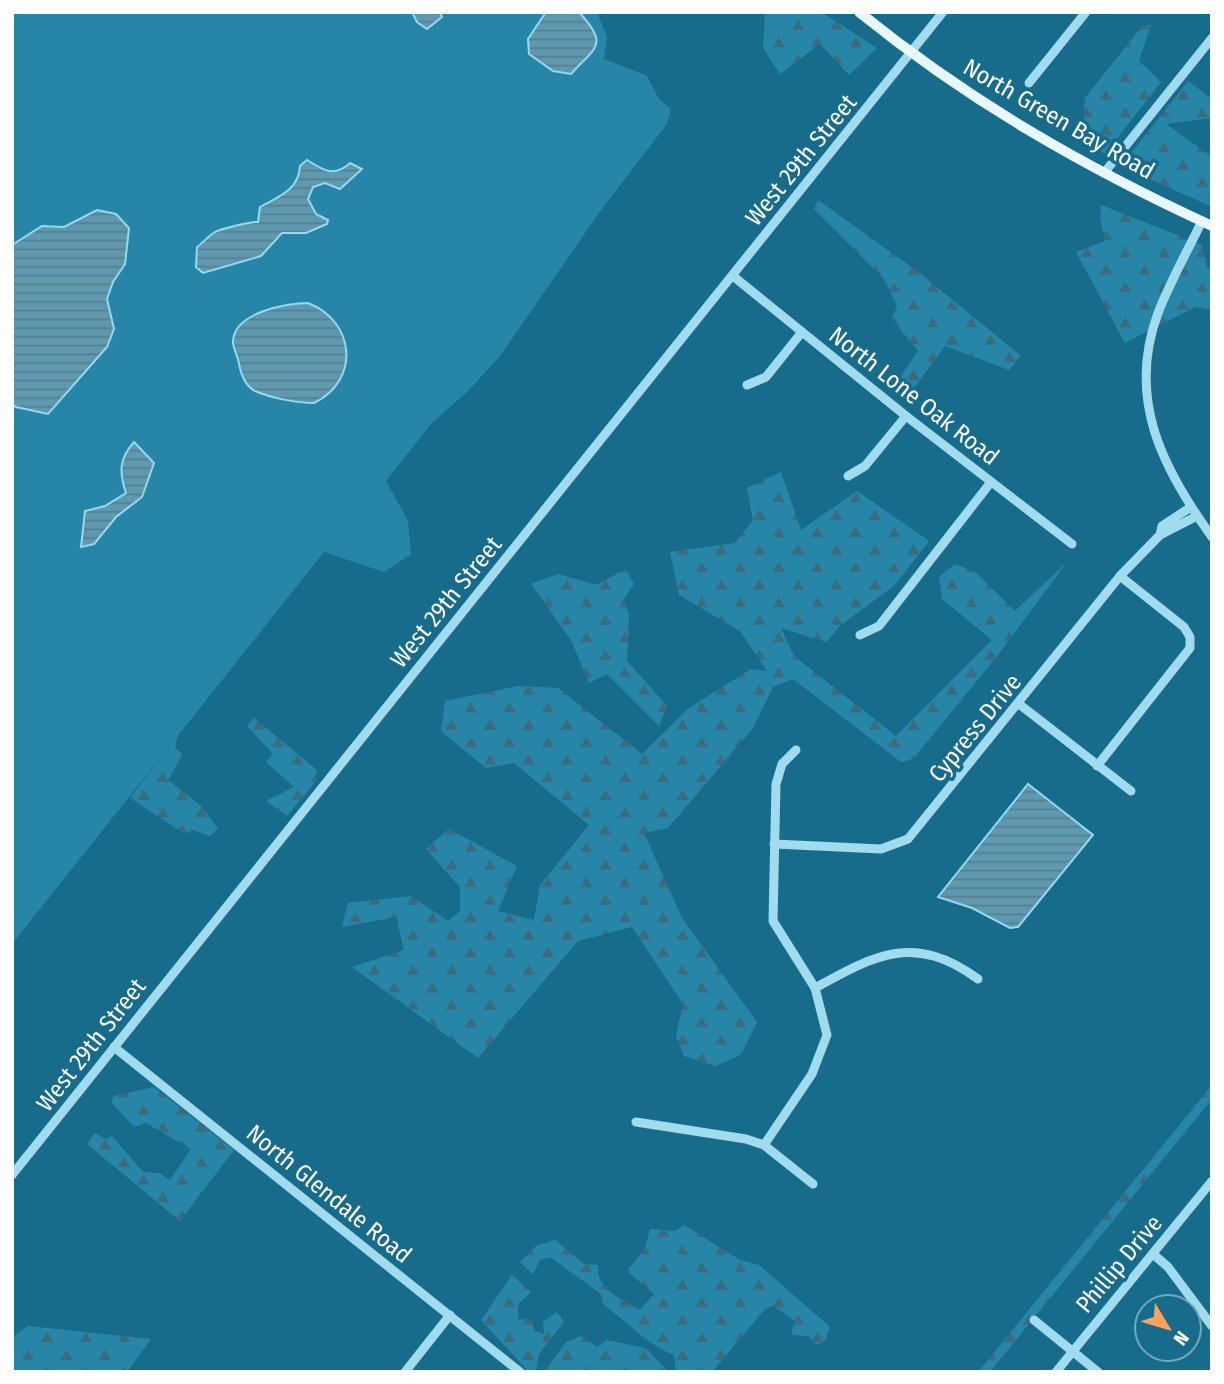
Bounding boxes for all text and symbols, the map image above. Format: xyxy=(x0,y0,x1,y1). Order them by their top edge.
street label: North Green Bay Road xyxy=(959,53,1159,185)
street label: West 29th Street xyxy=(740,89,862,231)
street label: North Lone Oak Road xyxy=(824,321,1004,471)
street label: West 29th Street xyxy=(385,531,507,673)
street label: Cypress Drive xyxy=(923,668,1027,788)
street label: West 29th Street xyxy=(31,973,152,1117)
street label: North Glendale Road xyxy=(241,1119,417,1269)
street label: Phillip Drive xyxy=(1070,1210,1168,1318)
north arrow xyxy=(1133,1293,1203,1363)
text: N xyxy=(1168,1327,1194,1350)

